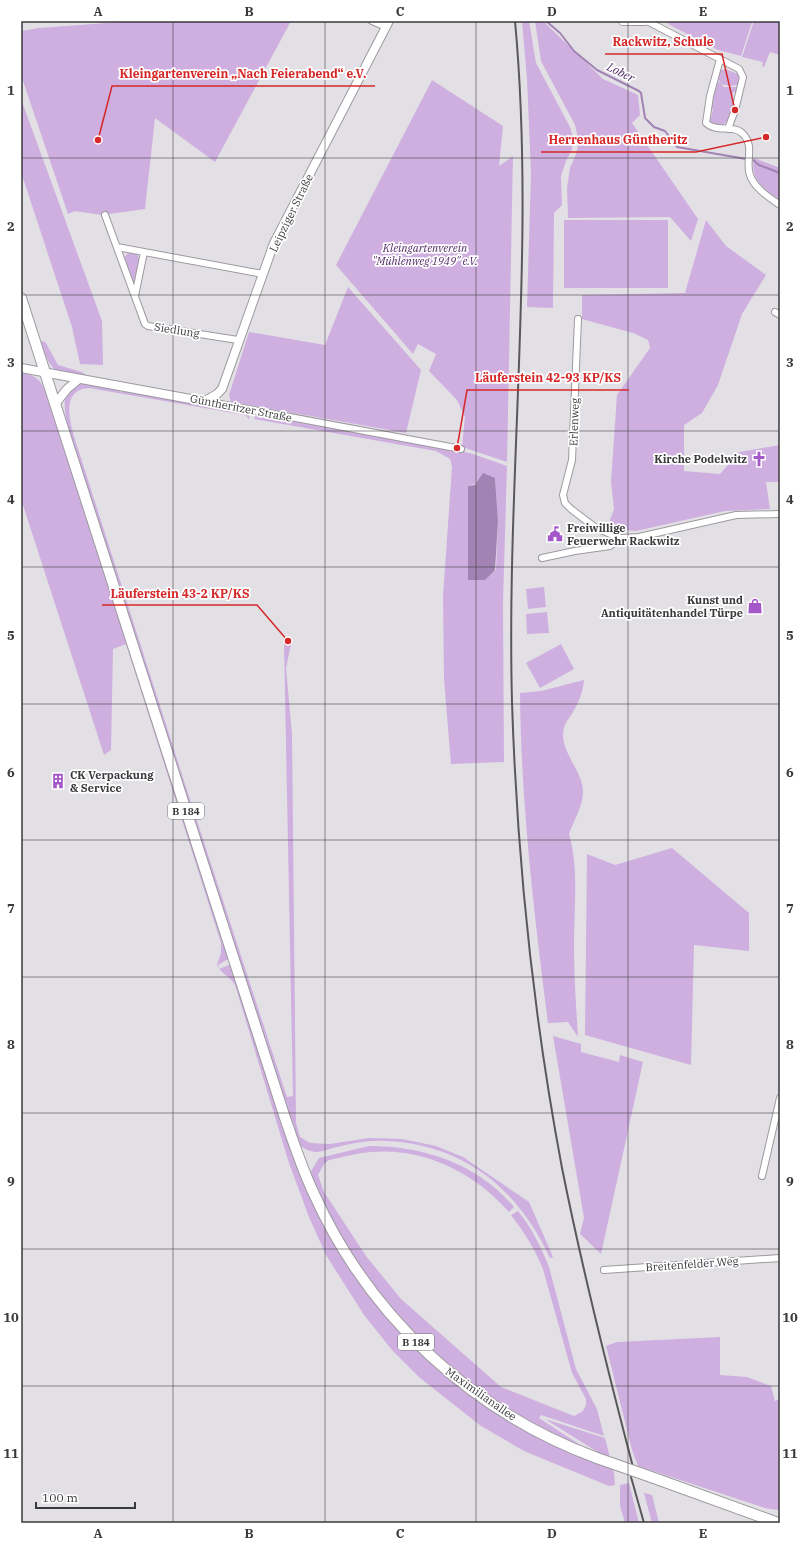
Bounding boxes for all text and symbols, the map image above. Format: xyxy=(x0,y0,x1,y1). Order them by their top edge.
text: A xyxy=(93,3,103,20)
text: B xyxy=(244,3,254,20)
text: C xyxy=(396,3,405,20)
text: D xyxy=(547,3,557,20)
text: E xyxy=(699,3,707,20)
callout: Rackwitz, Schule xyxy=(605,30,722,54)
text: Rackwitz, Schule xyxy=(612,34,714,49)
water label: Lober xyxy=(604,58,638,86)
callout: Kleingartenverein „Nach Feierabend“ e.V. xyxy=(112,62,375,86)
text: Kleingartenverein „Nach Feierabend“ e.V. xyxy=(120,66,366,81)
text: 1 xyxy=(7,82,15,99)
text: 1 xyxy=(786,82,794,99)
callout: Herrenhaus Güntheritz xyxy=(541,128,696,152)
text: Herrenhaus Güntheritz xyxy=(548,132,688,147)
street label: Leipziger Straße xyxy=(266,172,316,254)
text: 2 xyxy=(7,218,15,235)
text: 2 xyxy=(786,218,794,235)
park label: Kleingartenverein "Mühlenweg 1949" e.V. xyxy=(372,241,478,268)
street label: Siedlung xyxy=(153,320,201,340)
text: 3 xyxy=(7,354,15,371)
text: 3 xyxy=(786,354,794,371)
callout: Läuferstein 42-93 KP/KS xyxy=(467,366,629,390)
text: Läuferstein 42-93 KP/KS xyxy=(475,370,621,385)
street label: Güntheritzer Straße xyxy=(189,391,293,425)
street label: Erlenweg xyxy=(566,398,582,446)
church icon: Kirche Podelwitz xyxy=(750,450,768,468)
place label: Kirche Podelwitz xyxy=(654,452,747,466)
text: 4 xyxy=(7,491,15,508)
text: 4 xyxy=(786,491,794,508)
place label: Freiwillige Feuerwehr Rackwitz xyxy=(567,521,680,548)
public building icon: Freiwillige Feuerwehr Rackwitz xyxy=(546,525,564,543)
callout: Läuferstein 43-2 KP/KS xyxy=(102,581,257,605)
text: Läuferstein 43-2 KP/KS xyxy=(110,586,250,601)
place label: Kunst und Antiquitätenhandel Türpe xyxy=(601,593,743,620)
shop icon: Kunst und Antiquitätenhandel Türpe xyxy=(746,597,764,615)
text: 5 xyxy=(7,627,15,644)
text: 5 xyxy=(786,627,794,644)
text: 6 xyxy=(7,764,15,781)
text: 6 xyxy=(786,764,794,781)
place label: CK Verpackung & Service xyxy=(70,768,154,795)
building icon: CK Verpackung & Service xyxy=(49,772,67,790)
road number: B 184 xyxy=(168,803,204,819)
text: 7 xyxy=(7,900,15,917)
text: 7 xyxy=(786,900,794,917)
text: 8 xyxy=(7,1036,15,1053)
text: 8 xyxy=(786,1036,794,1053)
text: 9 xyxy=(7,1173,15,1190)
text: 9 xyxy=(786,1173,794,1190)
street label: Breitenfelder Weg xyxy=(645,1254,739,1274)
text: 10 xyxy=(3,1309,19,1326)
text: 10 xyxy=(782,1309,798,1326)
road number: B 184 xyxy=(398,1334,434,1350)
street label: Maximilianallee xyxy=(443,1364,519,1424)
text: 11 xyxy=(3,1445,19,1462)
text: 11 xyxy=(782,1445,798,1462)
scale bar xyxy=(36,1484,135,1510)
text: 100 m xyxy=(42,1490,78,1505)
text: A xyxy=(93,1525,103,1542)
text: B xyxy=(244,1525,254,1542)
text: C xyxy=(396,1525,405,1542)
text: D xyxy=(547,1525,557,1542)
text: E xyxy=(699,1525,707,1542)

